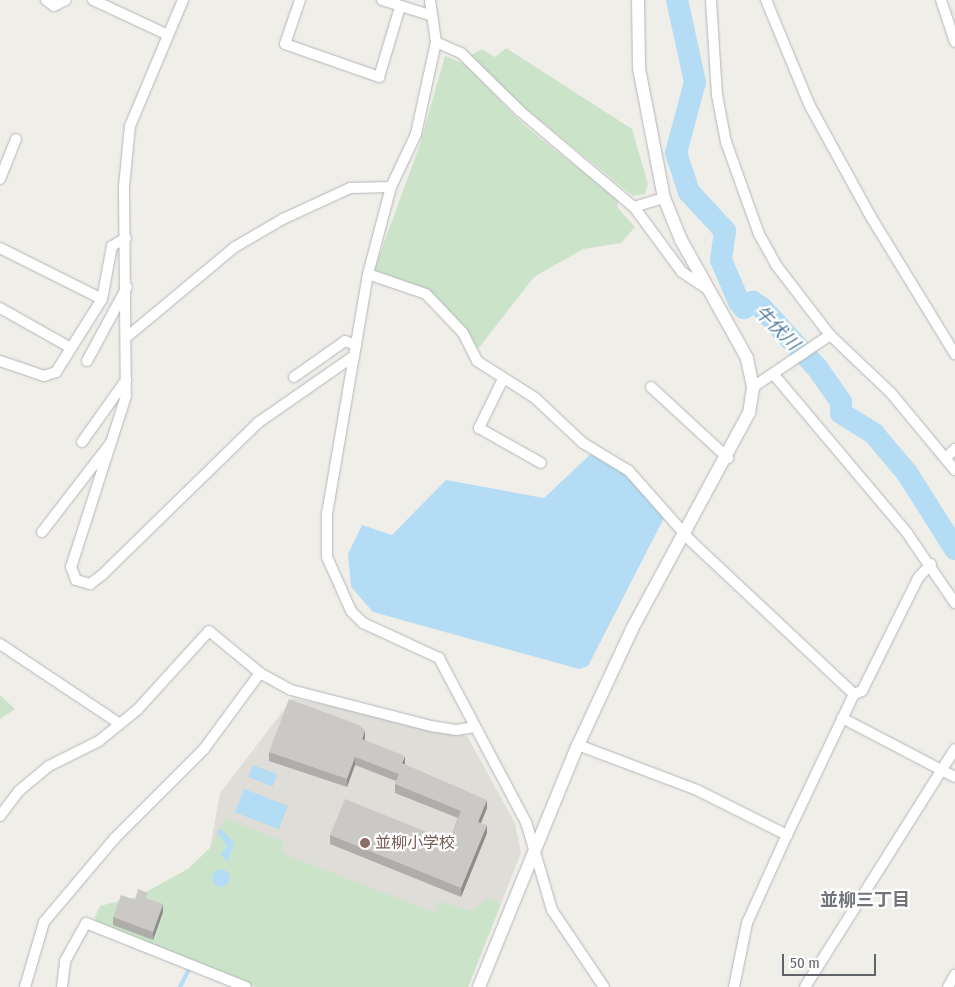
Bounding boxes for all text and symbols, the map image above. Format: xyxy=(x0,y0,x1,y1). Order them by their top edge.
water label: 牛伏川 xyxy=(750,301,804,355)
place label: 並柳小学校 xyxy=(375,833,455,853)
marker: 並柳小学校 xyxy=(359,837,371,849)
district label: 並柳三丁目 xyxy=(820,889,910,911)
scale bar xyxy=(785,944,879,976)
text: 50 m xyxy=(790,954,820,972)

